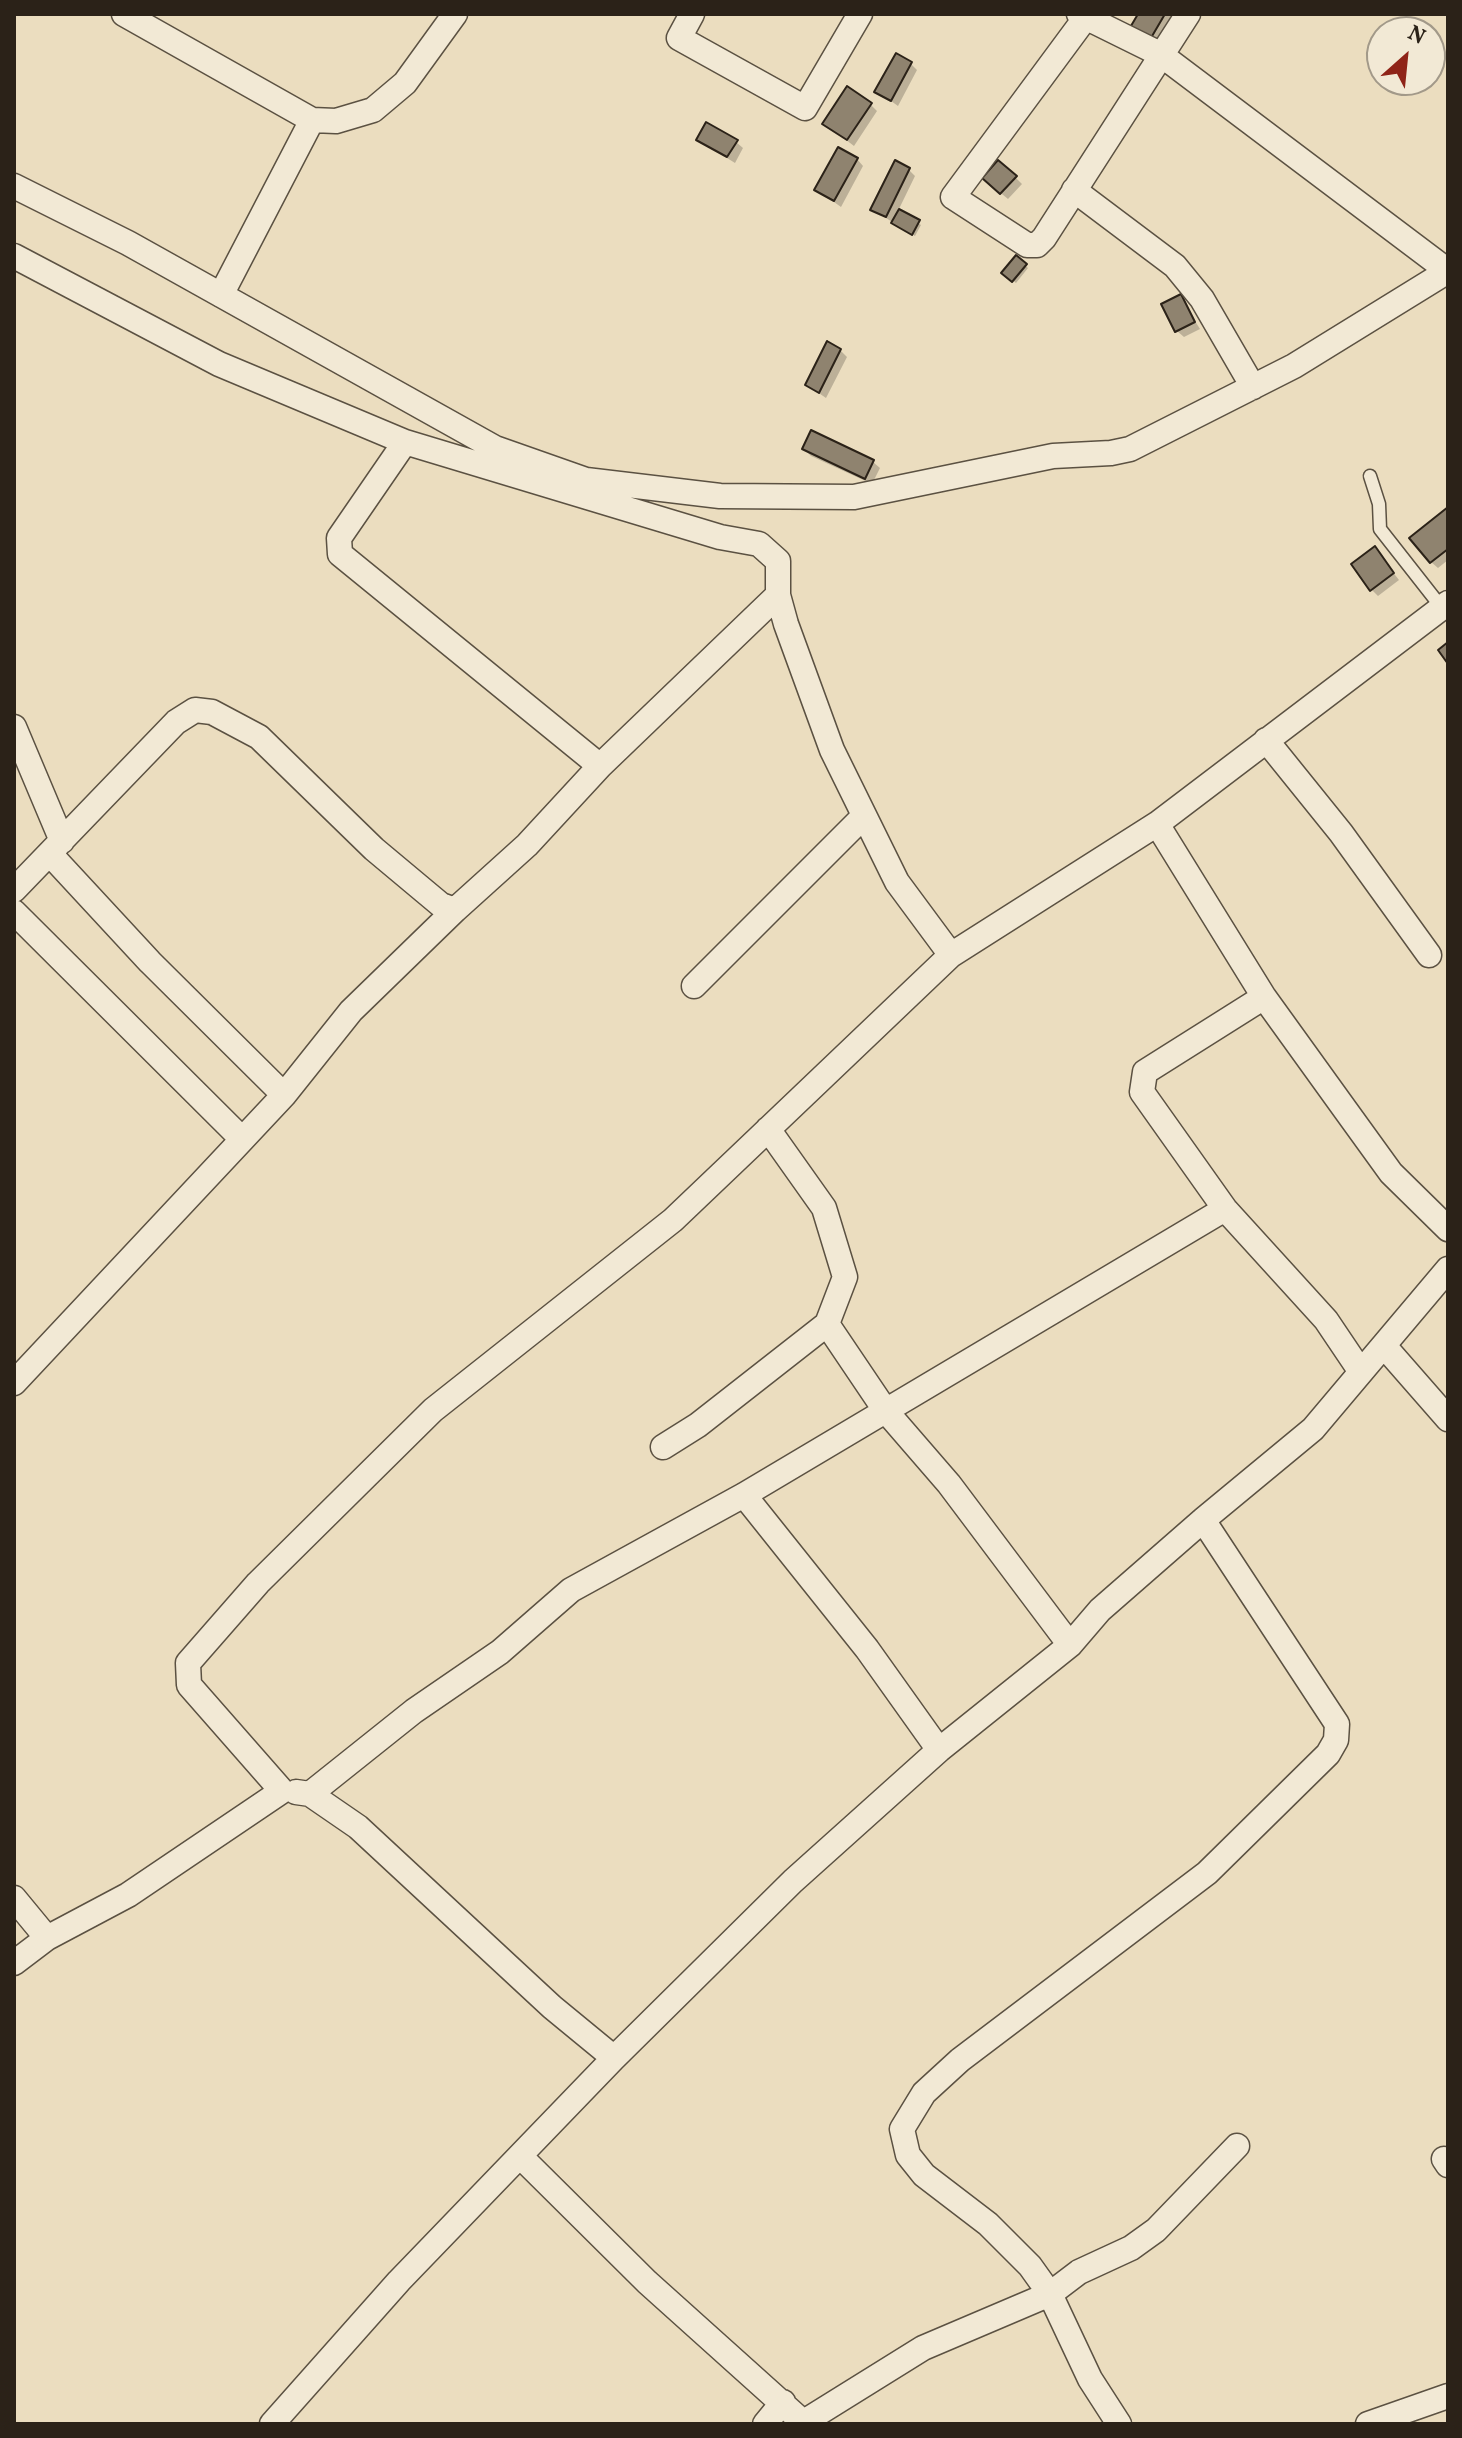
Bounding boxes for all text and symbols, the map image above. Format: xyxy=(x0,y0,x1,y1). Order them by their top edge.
north arrow xyxy=(1366,16,1446,96)
text: N xyxy=(1402,19,1430,53)

